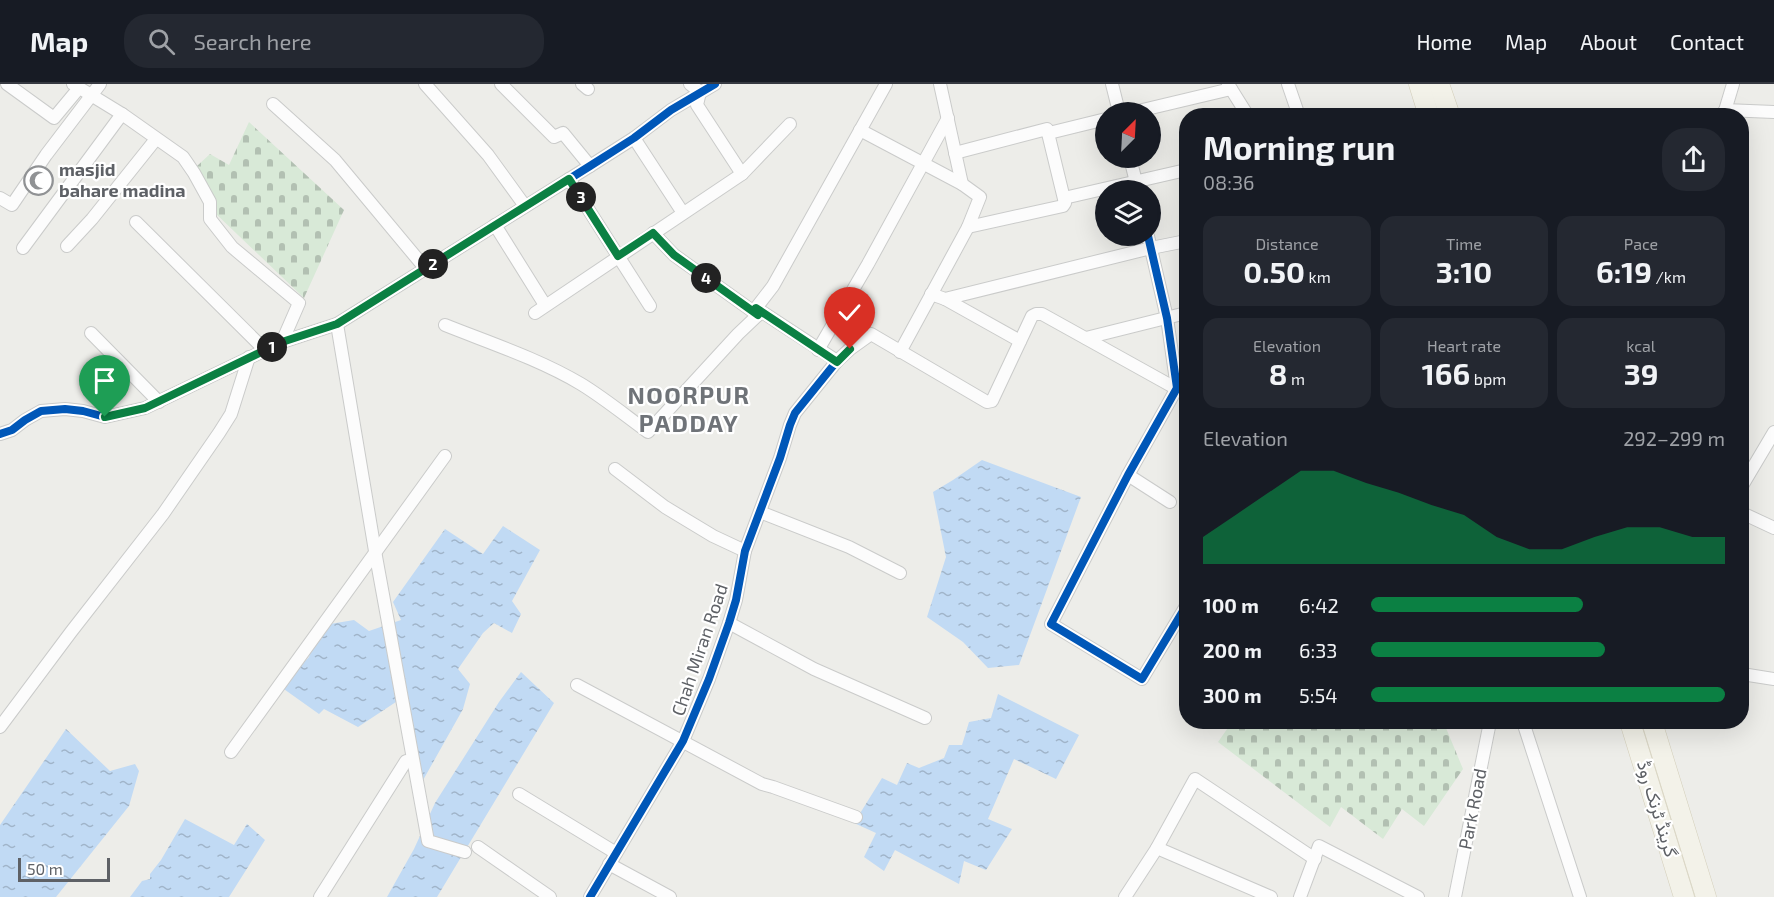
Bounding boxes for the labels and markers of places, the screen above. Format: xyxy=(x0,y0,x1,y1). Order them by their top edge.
place label: masjid bahare madina xyxy=(59,158,186,201)
mosque icon: masjid bahare madina xyxy=(22,164,54,196)
pin: 3 xyxy=(566,182,596,212)
pin: 2 xyxy=(418,249,448,279)
pin: 4 xyxy=(691,263,721,293)
pin xyxy=(824,287,875,349)
pin: 1 xyxy=(257,332,287,362)
pin xyxy=(79,355,130,417)

